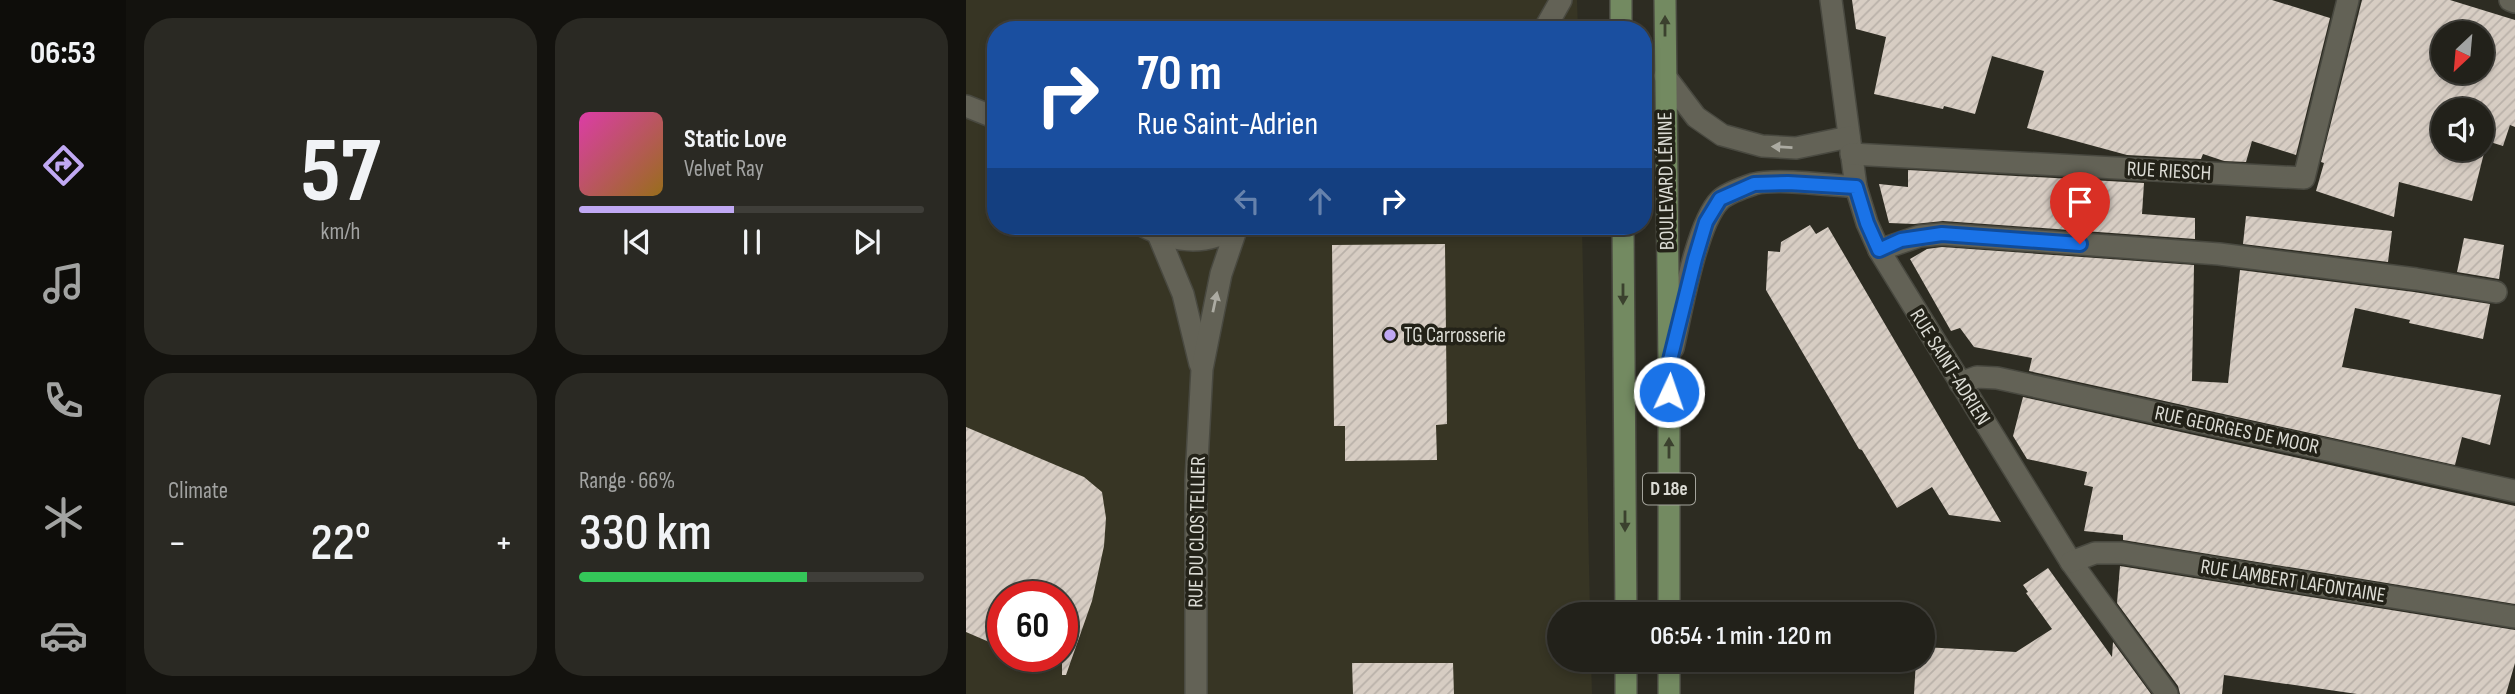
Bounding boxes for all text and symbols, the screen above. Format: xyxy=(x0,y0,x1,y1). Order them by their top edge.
one-way arrow xyxy=(1659,15,1671,37)
north arrow xyxy=(2431,21,2494,84)
map controls xyxy=(2431,21,2494,161)
text: 06:53 xyxy=(30,34,96,73)
text: 70 m xyxy=(1137,45,1222,104)
icon: right xyxy=(1022,49,1113,140)
button: sound xyxy=(2431,98,2494,161)
text: Rue Saint-Adrien xyxy=(1137,105,1318,144)
street label: BOULEVARD LÉNINE xyxy=(1652,112,1680,250)
text: 57 xyxy=(301,118,380,227)
text: Static Love xyxy=(684,124,787,155)
icon: directions xyxy=(39,141,88,190)
one-way arrow xyxy=(1771,142,1793,153)
text: Velvet Ray xyxy=(684,155,764,183)
street label: RUE RIESCH xyxy=(2126,156,2212,186)
pin xyxy=(2050,172,2110,244)
icon: left xyxy=(1228,182,1266,220)
icon: ahead xyxy=(1301,182,1339,220)
icon: right xyxy=(1374,182,1412,220)
icon: arrive xyxy=(2061,183,2099,221)
text: km/h xyxy=(321,218,360,246)
icon: previous xyxy=(618,223,656,261)
icon: pause xyxy=(733,223,771,261)
icon: next xyxy=(848,223,886,261)
icon: music xyxy=(39,259,88,308)
one-way arrow xyxy=(1617,283,1629,305)
one-way arrow xyxy=(1210,291,1221,313)
street label: RUE SAINT-ADRIEN xyxy=(1904,304,1996,430)
place label: TG Carrosserie xyxy=(1404,323,1506,348)
marker: TG Carrosserie xyxy=(1382,327,1398,343)
position arrow xyxy=(1632,355,1706,429)
icon: phone xyxy=(39,376,88,425)
street label: RUE GEORGES DE MOOR xyxy=(2152,400,2322,460)
one-way arrow xyxy=(1663,437,1675,459)
street label: RUE DU CLOS TELLIER xyxy=(1183,456,1211,608)
text: Range · 66% xyxy=(579,467,675,495)
road number: D 18e xyxy=(1643,474,1695,504)
text: Climate xyxy=(168,477,228,505)
icon: climate xyxy=(39,493,88,542)
text: 330 km xyxy=(579,502,712,565)
one-way arrow xyxy=(1619,511,1631,533)
text: 22° xyxy=(310,512,371,575)
text: − xyxy=(168,521,187,566)
text: + xyxy=(494,521,513,566)
street label: RUE LAMBERT LAFONTAINE xyxy=(2199,554,2387,608)
speed limit sign: 60 xyxy=(987,581,1078,672)
icon: car xyxy=(39,611,88,660)
text: 06:54 · 1 min · 120 m xyxy=(1650,621,1832,652)

